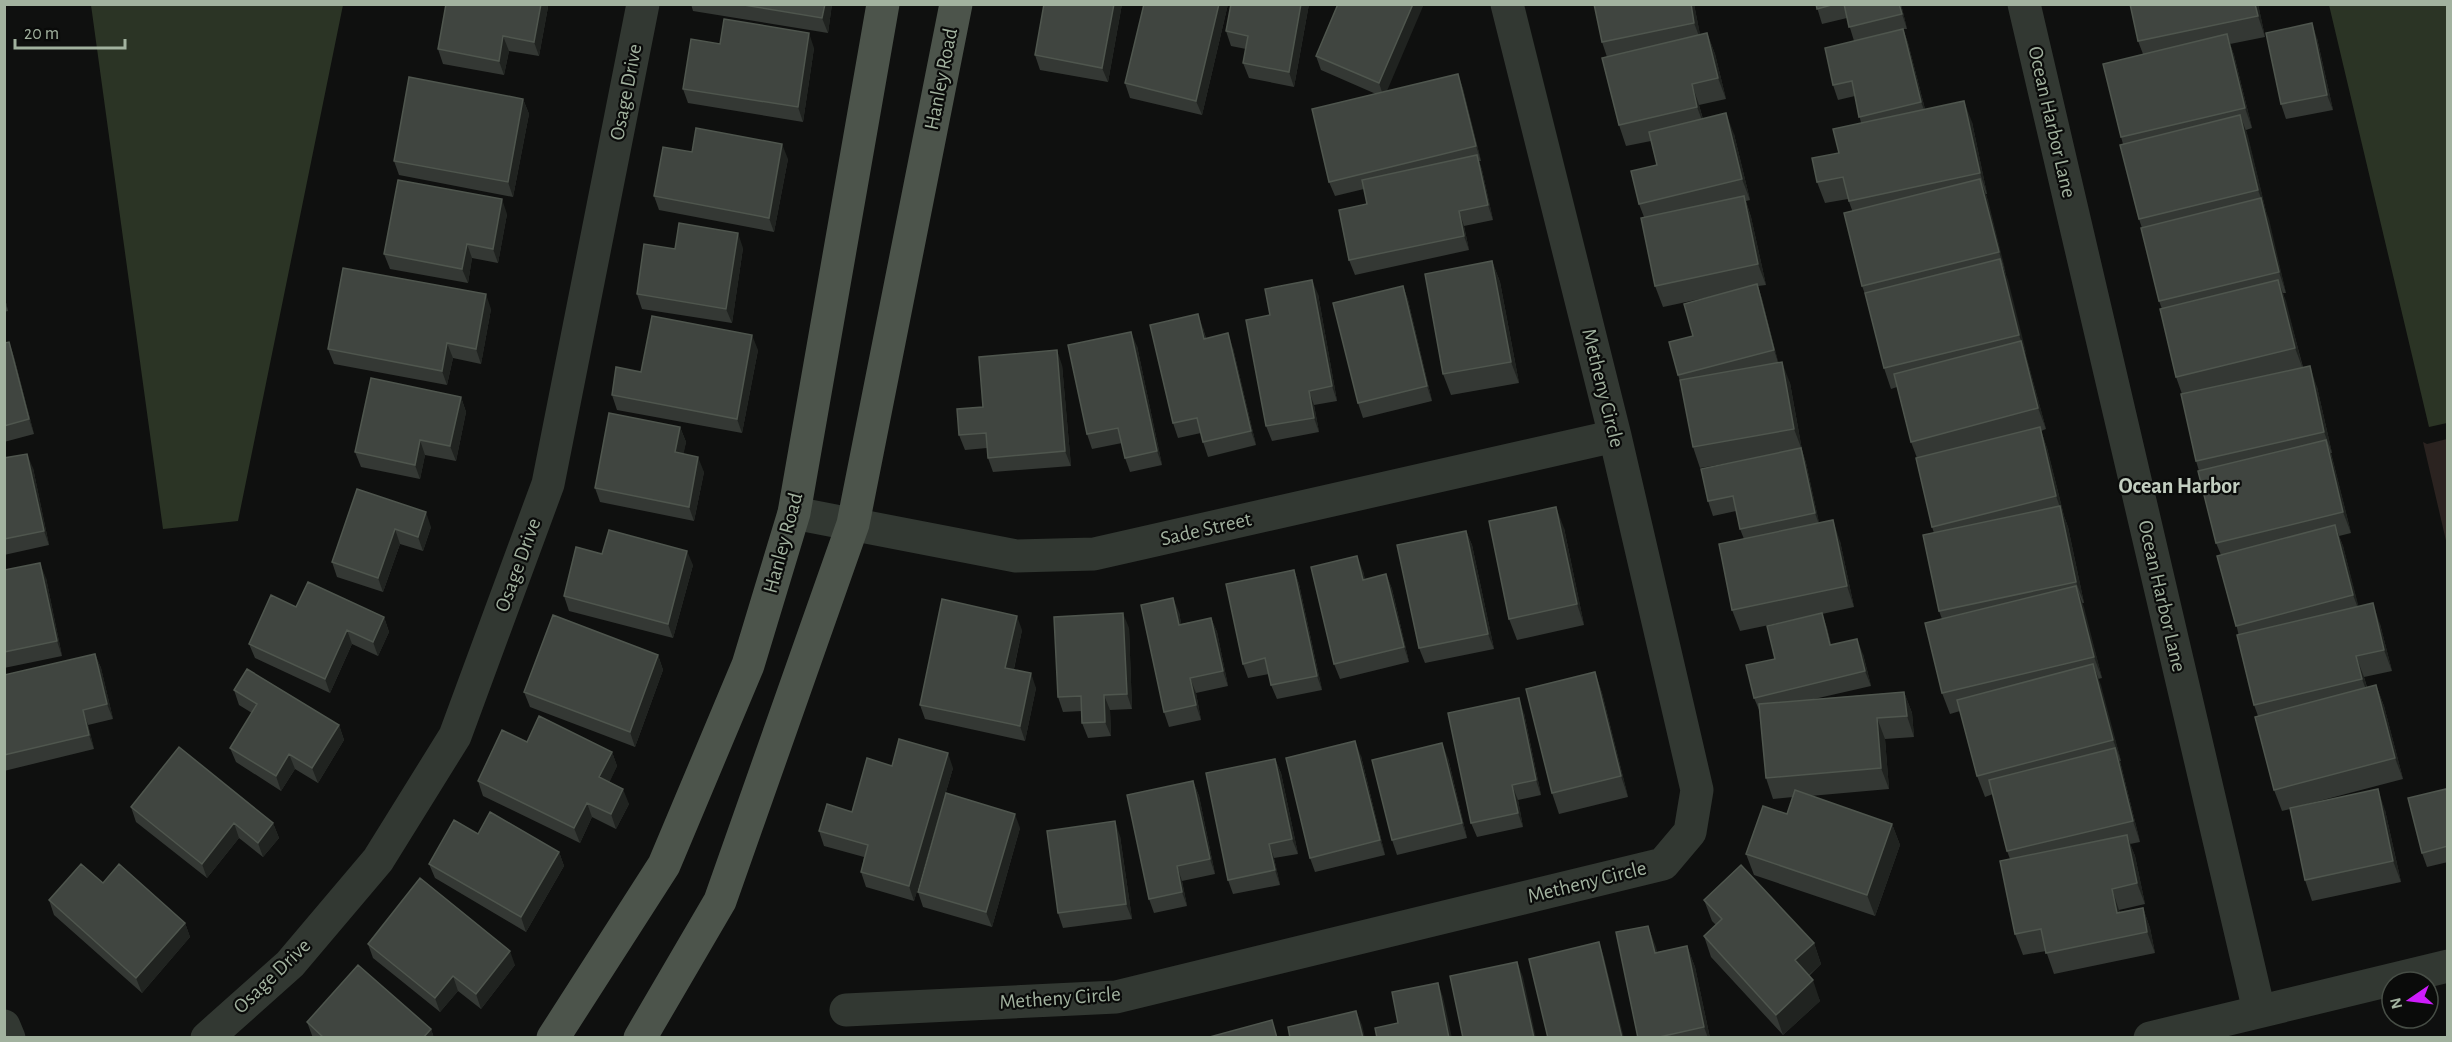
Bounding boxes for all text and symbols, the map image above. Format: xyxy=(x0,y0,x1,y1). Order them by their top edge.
scale bar xyxy=(15,12,124,50)
text: 20 m xyxy=(24,25,59,43)
street label: Hanley Road xyxy=(921,26,961,132)
street label: Osage Drive xyxy=(606,42,646,142)
street label: Ocean Harbor Lane xyxy=(2024,44,2080,200)
street label: Metheny Circle xyxy=(1578,326,1628,450)
district label: Ocean Harbor xyxy=(2118,475,2240,497)
street label: Hanley Road xyxy=(759,490,807,596)
street label: Sade Street xyxy=(1159,508,1254,550)
street label: Osage Drive xyxy=(491,515,545,615)
street label: Ocean Harbor Lane xyxy=(2134,518,2190,674)
street label: Metheny Circle xyxy=(1525,857,1649,907)
street label: Osage Drive xyxy=(230,934,314,1018)
north arrow xyxy=(2380,970,2440,1030)
street label: Metheny Circle xyxy=(999,983,1121,1013)
text: N xyxy=(2387,996,2406,1011)

